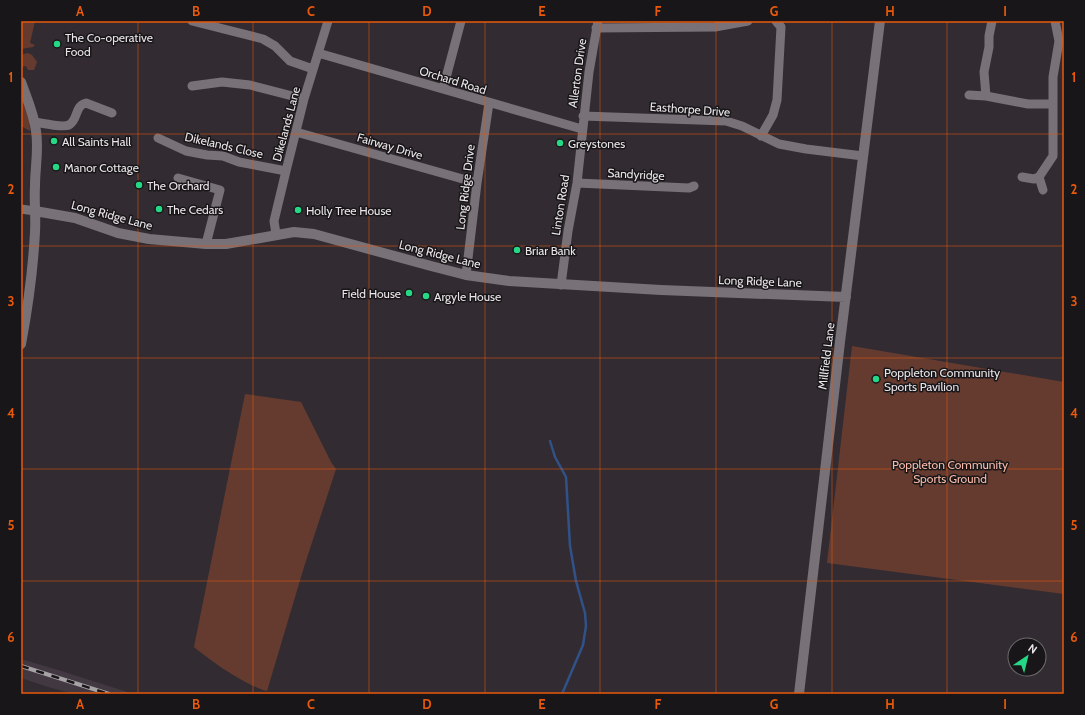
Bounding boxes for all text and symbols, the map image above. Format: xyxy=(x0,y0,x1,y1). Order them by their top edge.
text: A xyxy=(76,3,85,19)
text: B xyxy=(192,3,200,19)
text: C xyxy=(307,3,315,19)
text: D xyxy=(422,3,432,19)
text: E xyxy=(538,3,546,19)
text: F xyxy=(655,3,662,19)
text: G xyxy=(770,3,779,19)
text: H xyxy=(885,3,895,19)
text: I xyxy=(1003,3,1007,19)
place label: The Co-operative Food xyxy=(65,30,153,59)
street label: Allerton Drive xyxy=(565,37,589,109)
marker: The Co-operative Food xyxy=(52,39,62,49)
street label: Orchard Road xyxy=(418,63,488,97)
text: 1 xyxy=(9,69,13,85)
text: 1 xyxy=(1072,69,1076,85)
street label: Dikelands Lane xyxy=(269,85,303,163)
street label: Easthorpe Drive xyxy=(649,99,731,119)
street label: Dikelands Close xyxy=(183,129,265,161)
street label: Fairway Drive xyxy=(355,129,425,163)
place label: All Saints Hall xyxy=(62,134,131,149)
marker: All Saints Hall xyxy=(49,136,59,146)
place label: Greystones xyxy=(568,136,625,151)
marker: Greystones xyxy=(555,138,565,148)
street label: Long Ridge Drive xyxy=(452,143,478,231)
place label: Manor Cottage xyxy=(64,160,139,175)
marker: Manor Cottage xyxy=(51,162,61,172)
street label: Sandyridge xyxy=(607,165,665,183)
street label: Linton Road xyxy=(548,174,572,236)
place label: The Orchard xyxy=(147,178,209,193)
marker: The Orchard xyxy=(134,180,144,190)
text: 2 xyxy=(8,181,15,197)
text: 2 xyxy=(1071,181,1078,197)
street label: Long Ridge Lane xyxy=(70,197,154,233)
place label: The Cedars xyxy=(167,202,223,217)
place label: Holly Tree House xyxy=(306,203,392,218)
marker: The Cedars xyxy=(154,204,164,214)
marker: Holly Tree House xyxy=(293,205,303,215)
street label: Long Ridge Lane xyxy=(398,237,482,271)
place label: Briar Bank xyxy=(525,243,576,258)
marker: Briar Bank xyxy=(512,245,522,255)
street label: Long Ridge Lane xyxy=(718,272,802,290)
place label: Field House xyxy=(342,286,401,301)
marker: Field House xyxy=(404,288,414,298)
place label: Argyle House xyxy=(434,289,501,304)
marker: Argyle House xyxy=(421,291,431,301)
text: 3 xyxy=(7,293,15,309)
text: 3 xyxy=(1070,293,1078,309)
street label: Millfield Lane xyxy=(814,322,838,390)
place label: Poppleton Community Sports Pavilion xyxy=(884,365,1000,394)
marker: Poppleton Community Sports Pavilion xyxy=(871,374,881,384)
text: 4 xyxy=(7,405,15,421)
text: 4 xyxy=(1070,405,1078,421)
park label: Poppleton Community Sports Ground xyxy=(892,457,1008,486)
text: 5 xyxy=(8,517,15,533)
text: 5 xyxy=(1071,517,1078,533)
text: 6 xyxy=(7,629,15,645)
text: 6 xyxy=(1070,629,1078,645)
north arrow xyxy=(1007,637,1047,677)
text: N xyxy=(1026,641,1040,657)
text: A xyxy=(76,696,85,712)
text: B xyxy=(192,696,200,712)
text: C xyxy=(307,696,315,712)
text: D xyxy=(422,696,432,712)
text: E xyxy=(538,696,546,712)
text: F xyxy=(655,696,662,712)
text: G xyxy=(770,696,779,712)
text: H xyxy=(885,696,895,712)
text: I xyxy=(1003,696,1007,712)

